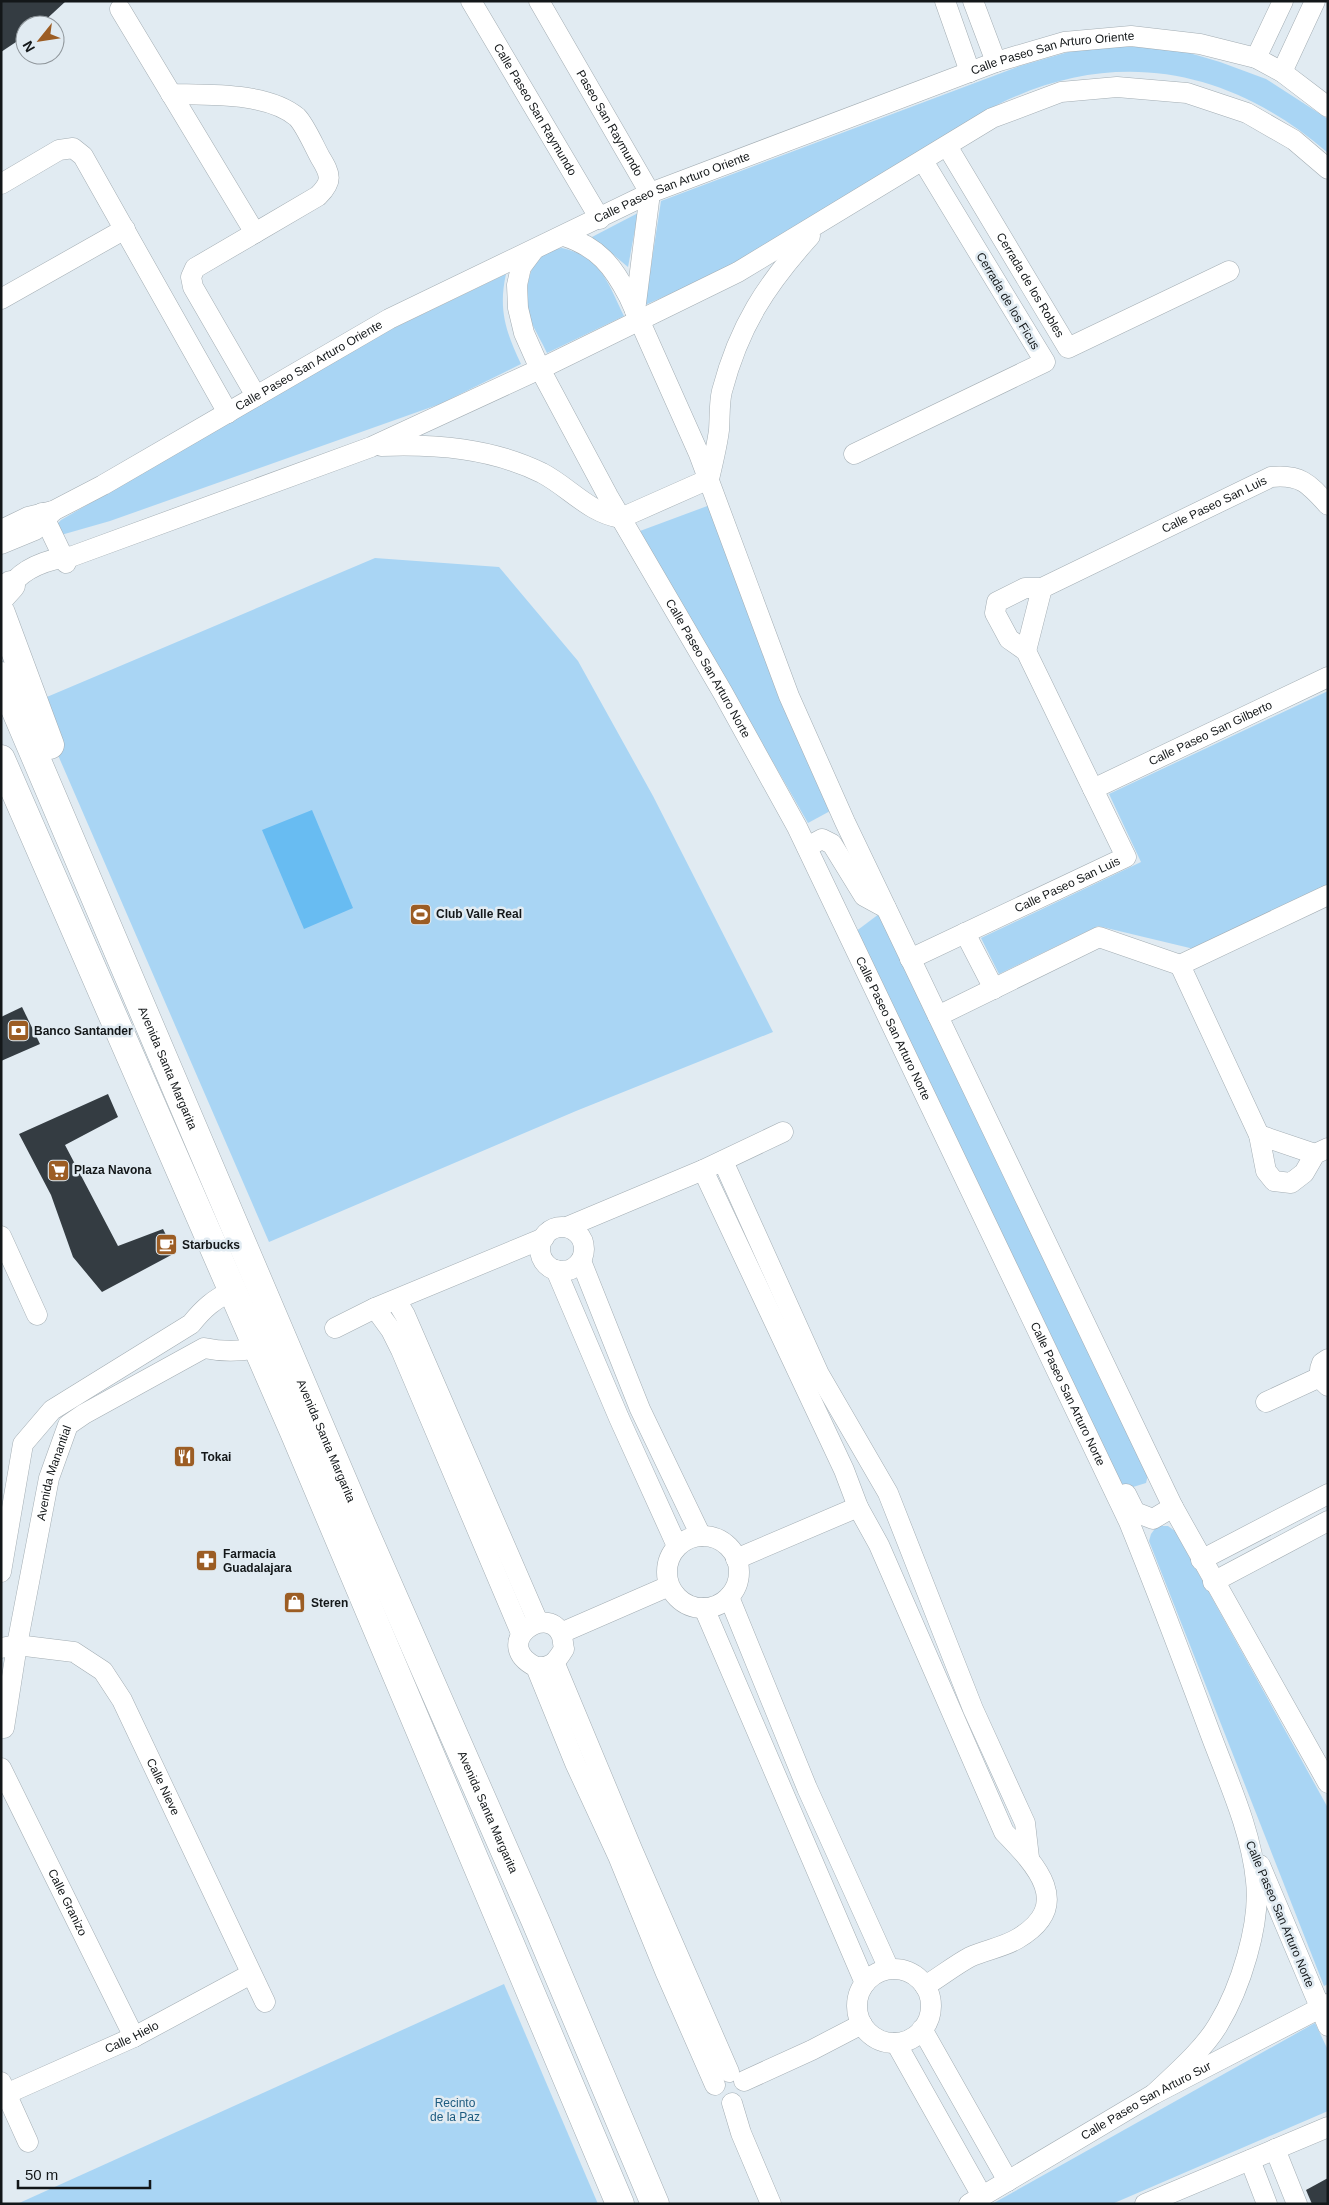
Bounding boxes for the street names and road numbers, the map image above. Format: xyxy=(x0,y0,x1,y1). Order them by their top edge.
street label: Calle Paseo San Arturo Oriente xyxy=(969,29,1135,78)
street label: Calle Paseo San Raymundo xyxy=(491,41,580,178)
street label: Paseo San Raymundo xyxy=(573,68,646,179)
street label: Calle Paseo San Arturo Oriente xyxy=(592,149,752,226)
street label: Cerrada de los Robles xyxy=(994,230,1067,340)
street label: Cerrada de los Ficus xyxy=(973,250,1043,352)
street label: Calle Paseo San Arturo Oriente xyxy=(233,317,385,414)
street label: Calle Paseo San Luis xyxy=(1159,473,1269,536)
street label: Calle Paseo San Arturo Norte xyxy=(663,597,754,741)
street label: Calle Paseo San Gilberto xyxy=(1146,698,1275,768)
street label: Calle Paseo San Luis xyxy=(1012,854,1122,916)
street label: Calle Paseo San Arturo Norte xyxy=(853,954,934,1103)
street label: Avenida Santa Margarita xyxy=(135,1005,200,1132)
street label: Calle Paseo San Arturo Norte xyxy=(1027,1320,1108,1468)
street label: Avenida Santa Margarita xyxy=(294,1377,358,1505)
street label: Avenida Manantial xyxy=(34,1424,74,1522)
street label: Avenida Santa Margarita xyxy=(455,1749,521,1876)
street label: Calle Nieve xyxy=(144,1756,183,1818)
street label: Calle Paseo San Arturo Norte xyxy=(1243,1839,1317,1989)
street label: Calle Granizo xyxy=(45,1867,90,1938)
street label: Calle Hielo xyxy=(103,2018,161,2056)
street label: Calle Paseo San Arturo Sur xyxy=(1078,2059,1213,2143)

